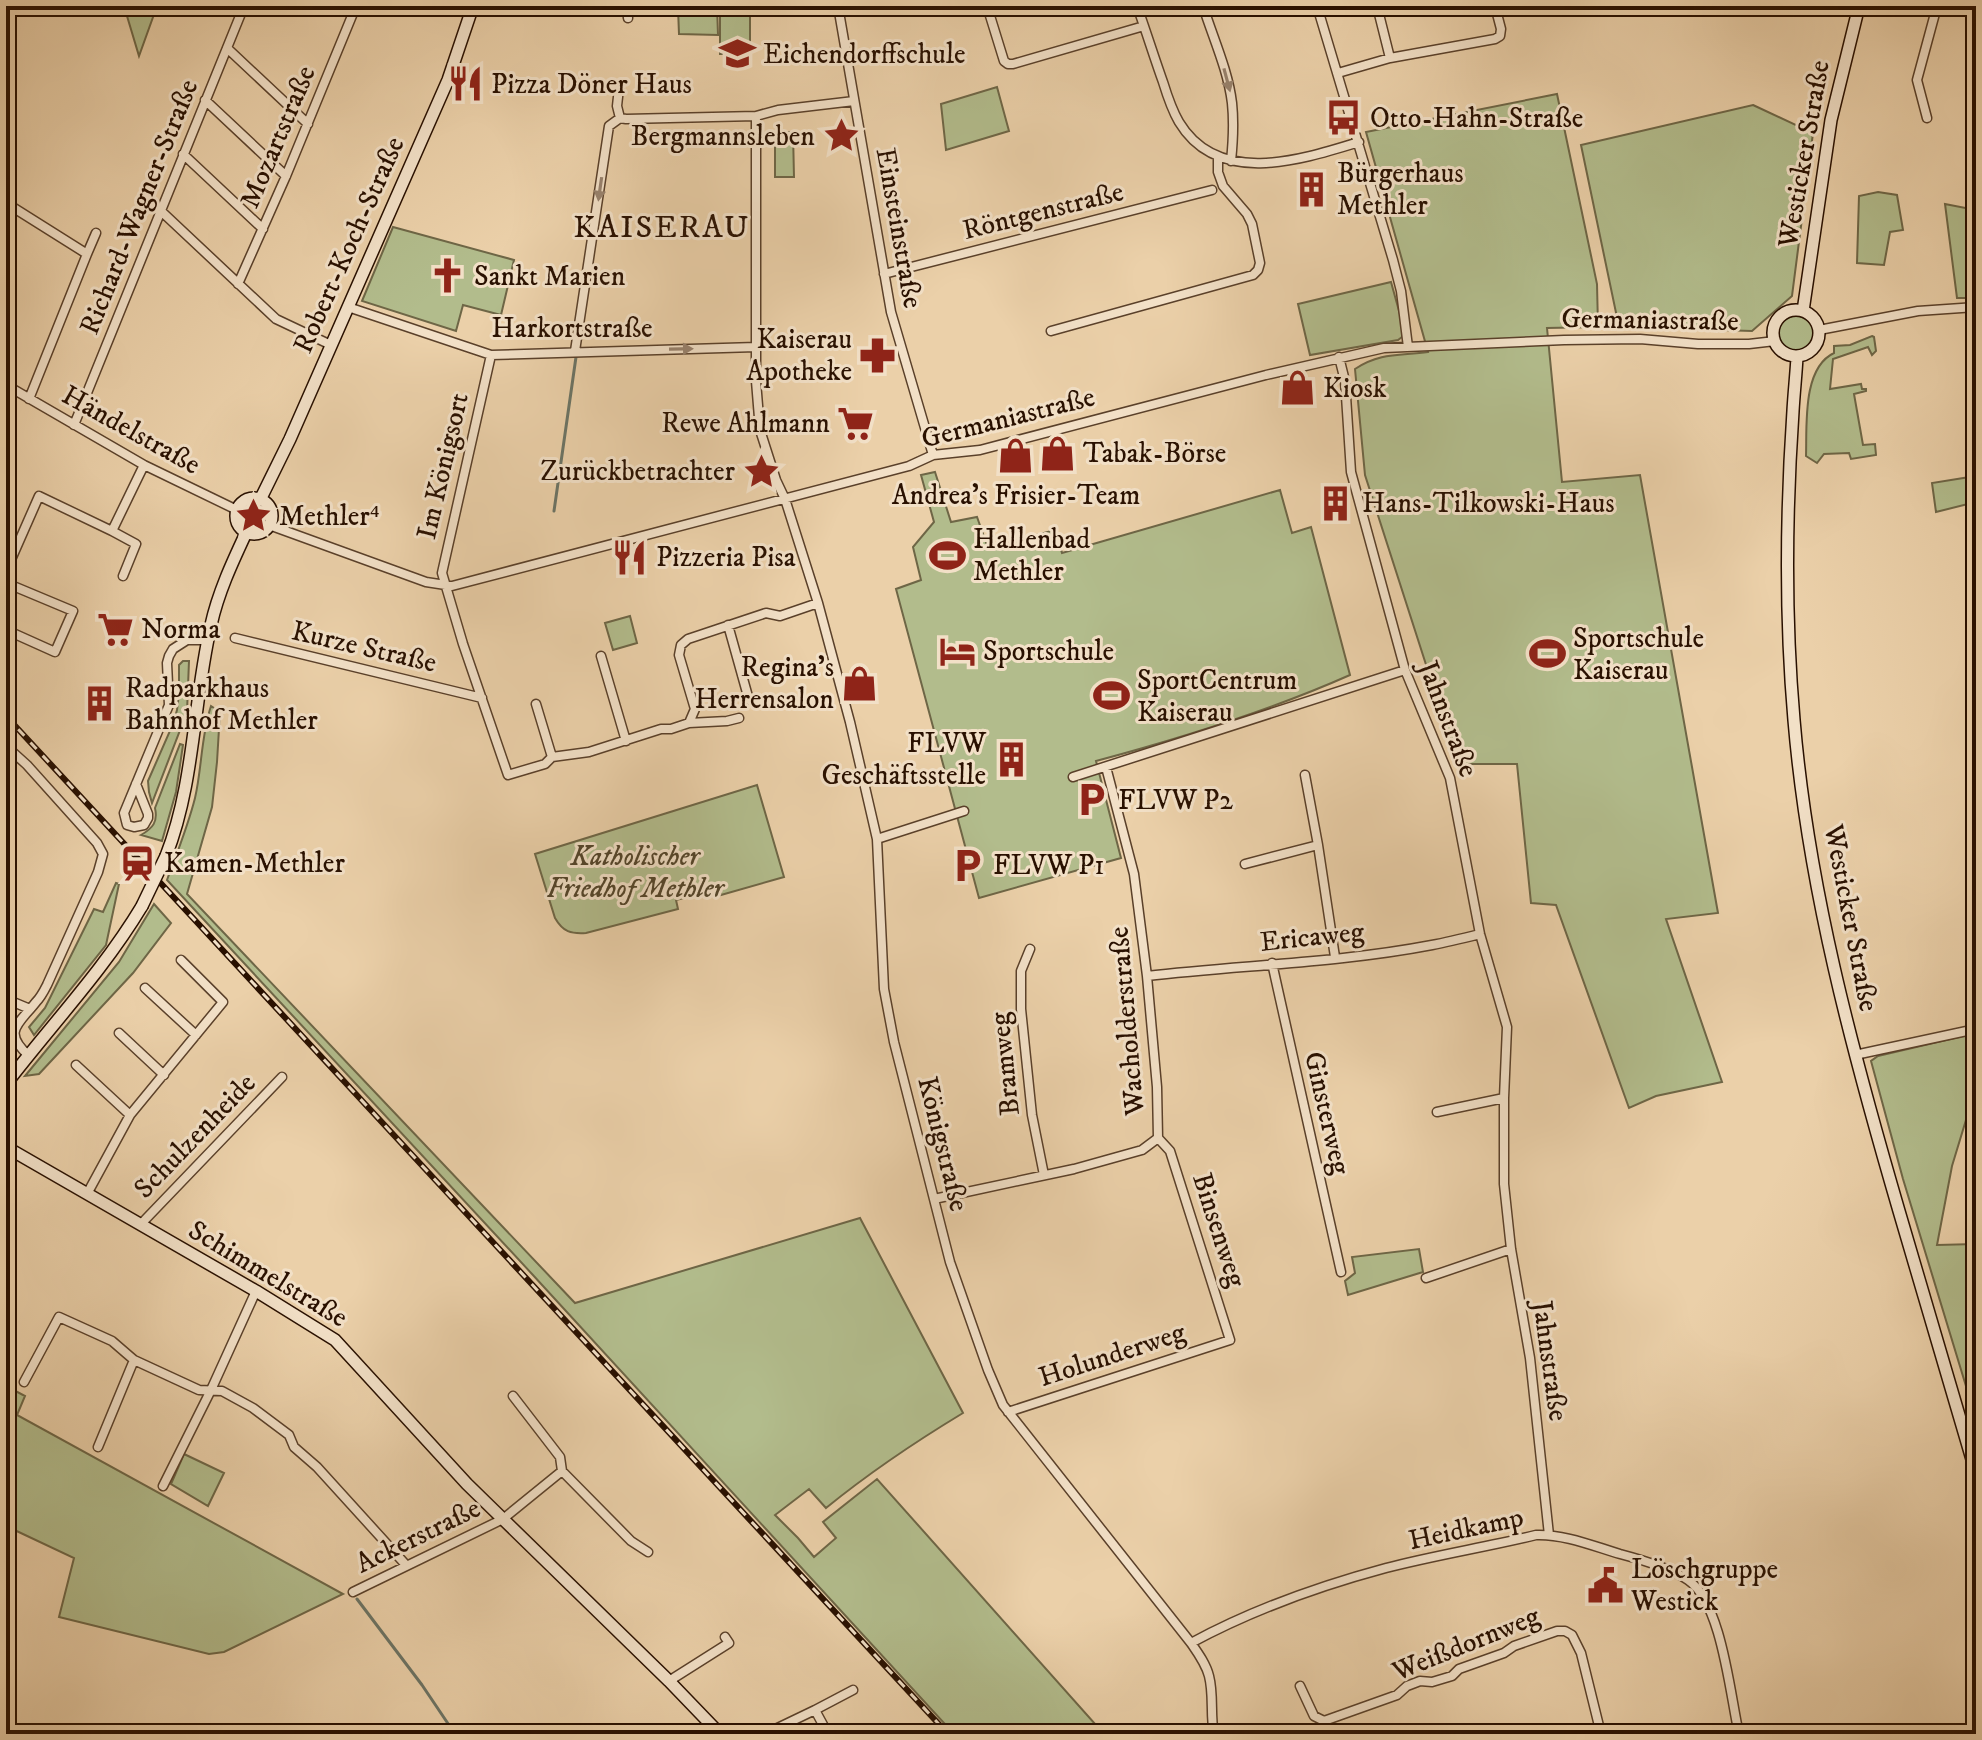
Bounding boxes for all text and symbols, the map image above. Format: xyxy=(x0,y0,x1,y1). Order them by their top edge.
school or university icon: Eichendorffschule xyxy=(718,35,756,73)
place label: Eichendorffschule xyxy=(763,37,966,72)
street label: Westicker Straße xyxy=(1770,58,1838,251)
street label: Mozartstraße xyxy=(232,60,324,214)
restaurant icon: Pizza Döner Haus xyxy=(446,65,484,103)
place label: Pizza Döner Haus xyxy=(491,67,692,102)
one-way arrow xyxy=(1221,68,1233,93)
street label: Richard-Wagner-Straße xyxy=(72,74,206,340)
bus stop icon: Otto-Hahn-Straße xyxy=(1325,99,1363,137)
place label: Otto-Hahn-Straße xyxy=(1370,101,1583,136)
place icon: Bergmannsleben xyxy=(822,117,860,155)
place label: Bergmannsleben xyxy=(631,119,815,154)
street label: Robert-Koch-Straße xyxy=(286,131,412,359)
street label: Einsteinstraße xyxy=(868,145,930,311)
place label: Bürgerhaus Methler xyxy=(1337,156,1464,223)
building icon: Bürgerhaus Methler xyxy=(1292,170,1330,208)
street label: Röntgenstraße xyxy=(959,174,1127,248)
one-way arrow xyxy=(593,177,606,202)
district label: KAISERAU xyxy=(573,208,751,248)
church icon: Sankt Marien xyxy=(429,257,467,295)
place label: Sankt Marien xyxy=(474,259,626,294)
street label: Germaniastraße xyxy=(1561,301,1739,339)
street label: Harkortstraße xyxy=(491,311,653,346)
place label: Kaiserau Apotheke xyxy=(746,322,852,389)
pharmacy icon: Kaiserau Apotheke xyxy=(859,336,897,374)
one-way arrow xyxy=(669,342,694,355)
shop icon: Kiosk xyxy=(1278,369,1316,407)
place label: Kiosk xyxy=(1323,371,1387,406)
street label: Händelstraße xyxy=(56,378,206,482)
street label: Germaniastraße xyxy=(918,380,1098,456)
street label: Im Königsort xyxy=(409,389,477,543)
supermarket icon: Rewe Ahlmann xyxy=(837,404,875,442)
place label: Rewe Ahlmann xyxy=(661,406,830,441)
shop icon: Tabak-Börse xyxy=(1038,434,1076,472)
shop icon: Andrea's Frisier-Team xyxy=(997,436,1035,474)
place label: Tabak-Börse xyxy=(1083,436,1226,471)
place icon: Zurückbetrachter xyxy=(742,452,780,490)
place label: Zurückbetrachter xyxy=(540,454,736,489)
place label: Andrea's Frisier-Team xyxy=(892,478,1140,513)
building icon: Hans-Tilkowski-Haus xyxy=(1317,484,1355,522)
place label: Hans-Tilkowski-Haus xyxy=(1362,486,1615,521)
place icon: Methler⁴ xyxy=(234,497,272,535)
place label: Methler⁴ xyxy=(279,499,380,534)
place label: Hallenbad Methler xyxy=(973,522,1090,589)
sports icon: Hallenbad Methler xyxy=(928,536,966,574)
restaurant icon: Pizzeria Pisa xyxy=(611,538,649,576)
place label: Pizzeria Pisa xyxy=(656,540,796,575)
supermarket icon: Norma xyxy=(96,610,134,648)
place label: Norma xyxy=(141,612,220,647)
street label: Kurze Straße xyxy=(288,613,440,681)
place label: Sportschule Kaiserau xyxy=(1573,621,1704,688)
hotel icon: Sportschule xyxy=(938,632,976,670)
place label: Sportschule xyxy=(983,634,1114,669)
sports icon: Sportschule Kaiserau xyxy=(1528,635,1566,673)
place label: Regina’s Herrensalon xyxy=(694,650,834,717)
street label: Jahnstraße xyxy=(1409,653,1486,782)
place label: SportCentrum Kaiserau xyxy=(1137,663,1297,730)
shop icon: Regina’s Herrensalon xyxy=(841,664,879,702)
place label: Radparkhaus Bahnhof Methler xyxy=(125,671,318,738)
sports icon: SportCentrum Kaiserau xyxy=(1092,677,1130,715)
building icon: Radparkhaus Bahnhof Methler xyxy=(80,685,118,723)
place label: FLVW Geschäftsstelle xyxy=(821,726,986,793)
building icon: FLVW Geschäftsstelle xyxy=(993,740,1031,778)
parking icon: FLVW P2 xyxy=(1073,781,1111,819)
place label: FLVW P2 xyxy=(1118,783,1233,818)
street label: Westicker Straße xyxy=(1816,821,1886,1014)
park label: Katholischer Friedhof Methler xyxy=(546,839,726,906)
station icon: Kamen-Methler xyxy=(119,844,157,882)
place label: Kamen-Methler xyxy=(164,846,345,881)
parking icon: FLVW P1 xyxy=(948,846,986,884)
place label: FLVW P1 xyxy=(993,848,1105,883)
street label: Ericaweg xyxy=(1258,914,1366,960)
street label: Wacholderstraße xyxy=(1101,925,1153,1118)
street label: Bramweg xyxy=(982,1010,1028,1117)
street label: Ginsterweg xyxy=(1296,1048,1358,1178)
street label: Schulzenheide xyxy=(127,1066,263,1206)
street label: Königstraße xyxy=(909,1073,977,1215)
street label: Binsenweg xyxy=(1184,1168,1254,1292)
street label: Schimmelstraße xyxy=(182,1213,354,1335)
street label: Jahnstraße xyxy=(1524,1296,1576,1423)
street label: Holunderweg xyxy=(1034,1315,1190,1395)
street label: Ackerstraße xyxy=(350,1491,486,1581)
street label: Heidkamp xyxy=(1405,1500,1527,1558)
place label: Löschgruppe Westick xyxy=(1630,1552,1778,1619)
public building icon: Löschgruppe Westick xyxy=(1586,1566,1624,1604)
street label: Weißdornweg xyxy=(1386,1599,1545,1690)

